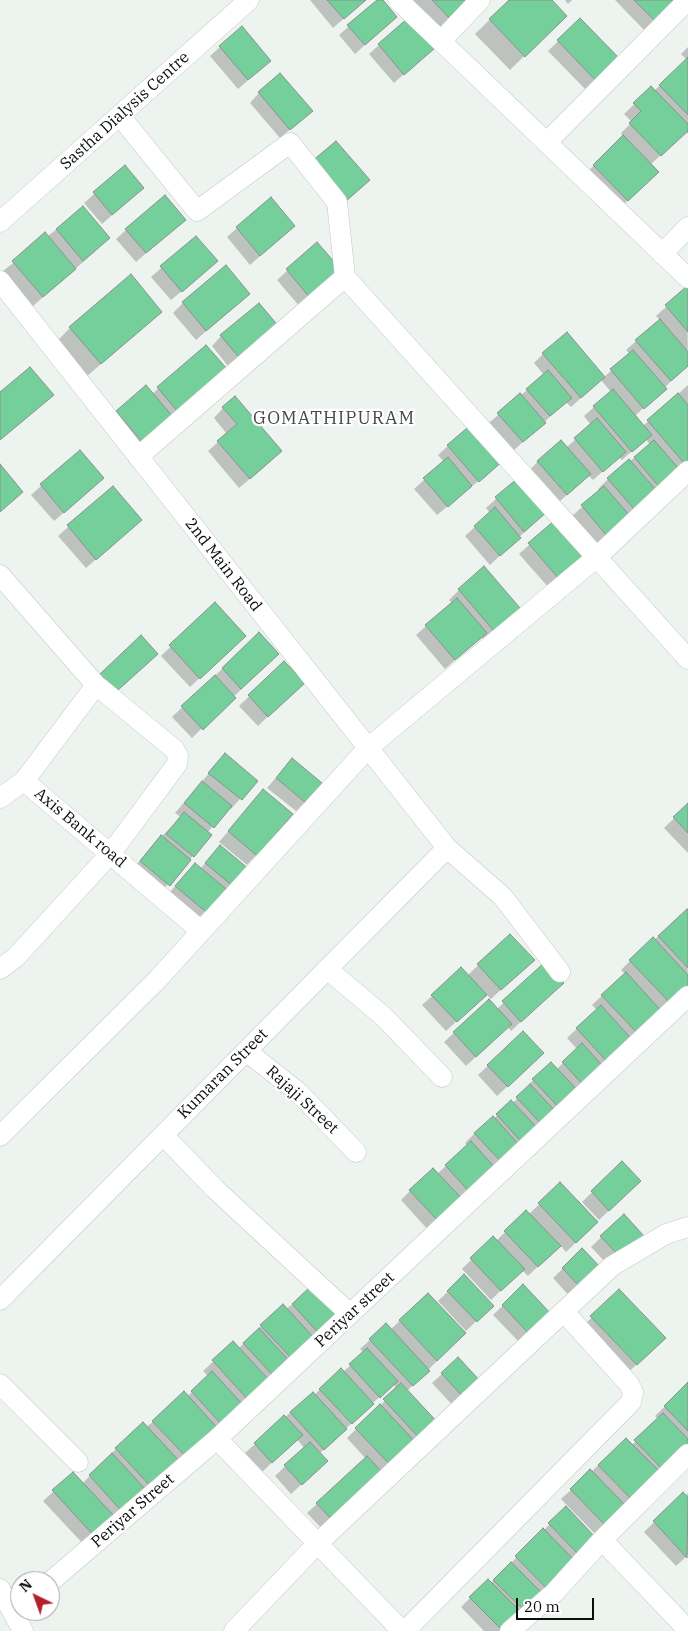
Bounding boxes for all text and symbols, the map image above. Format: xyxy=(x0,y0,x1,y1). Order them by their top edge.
street label: Sastha Dialysis Centre xyxy=(57,48,193,174)
district label: GOMATHIPURAM xyxy=(251,408,417,430)
street label: 2nd Main Road xyxy=(181,515,265,615)
street label: Axis Bank road xyxy=(30,784,130,872)
street label: Kumaran Street xyxy=(174,1025,272,1123)
street label: Rajaji Street xyxy=(262,1062,342,1138)
street label: Periyar street xyxy=(311,1268,399,1352)
street label: Periyar Street xyxy=(88,1470,178,1552)
north arrow xyxy=(10,1571,60,1621)
text: N xyxy=(15,1575,36,1596)
scale bar xyxy=(518,1588,596,1620)
text: 20 m xyxy=(524,1597,560,1616)

